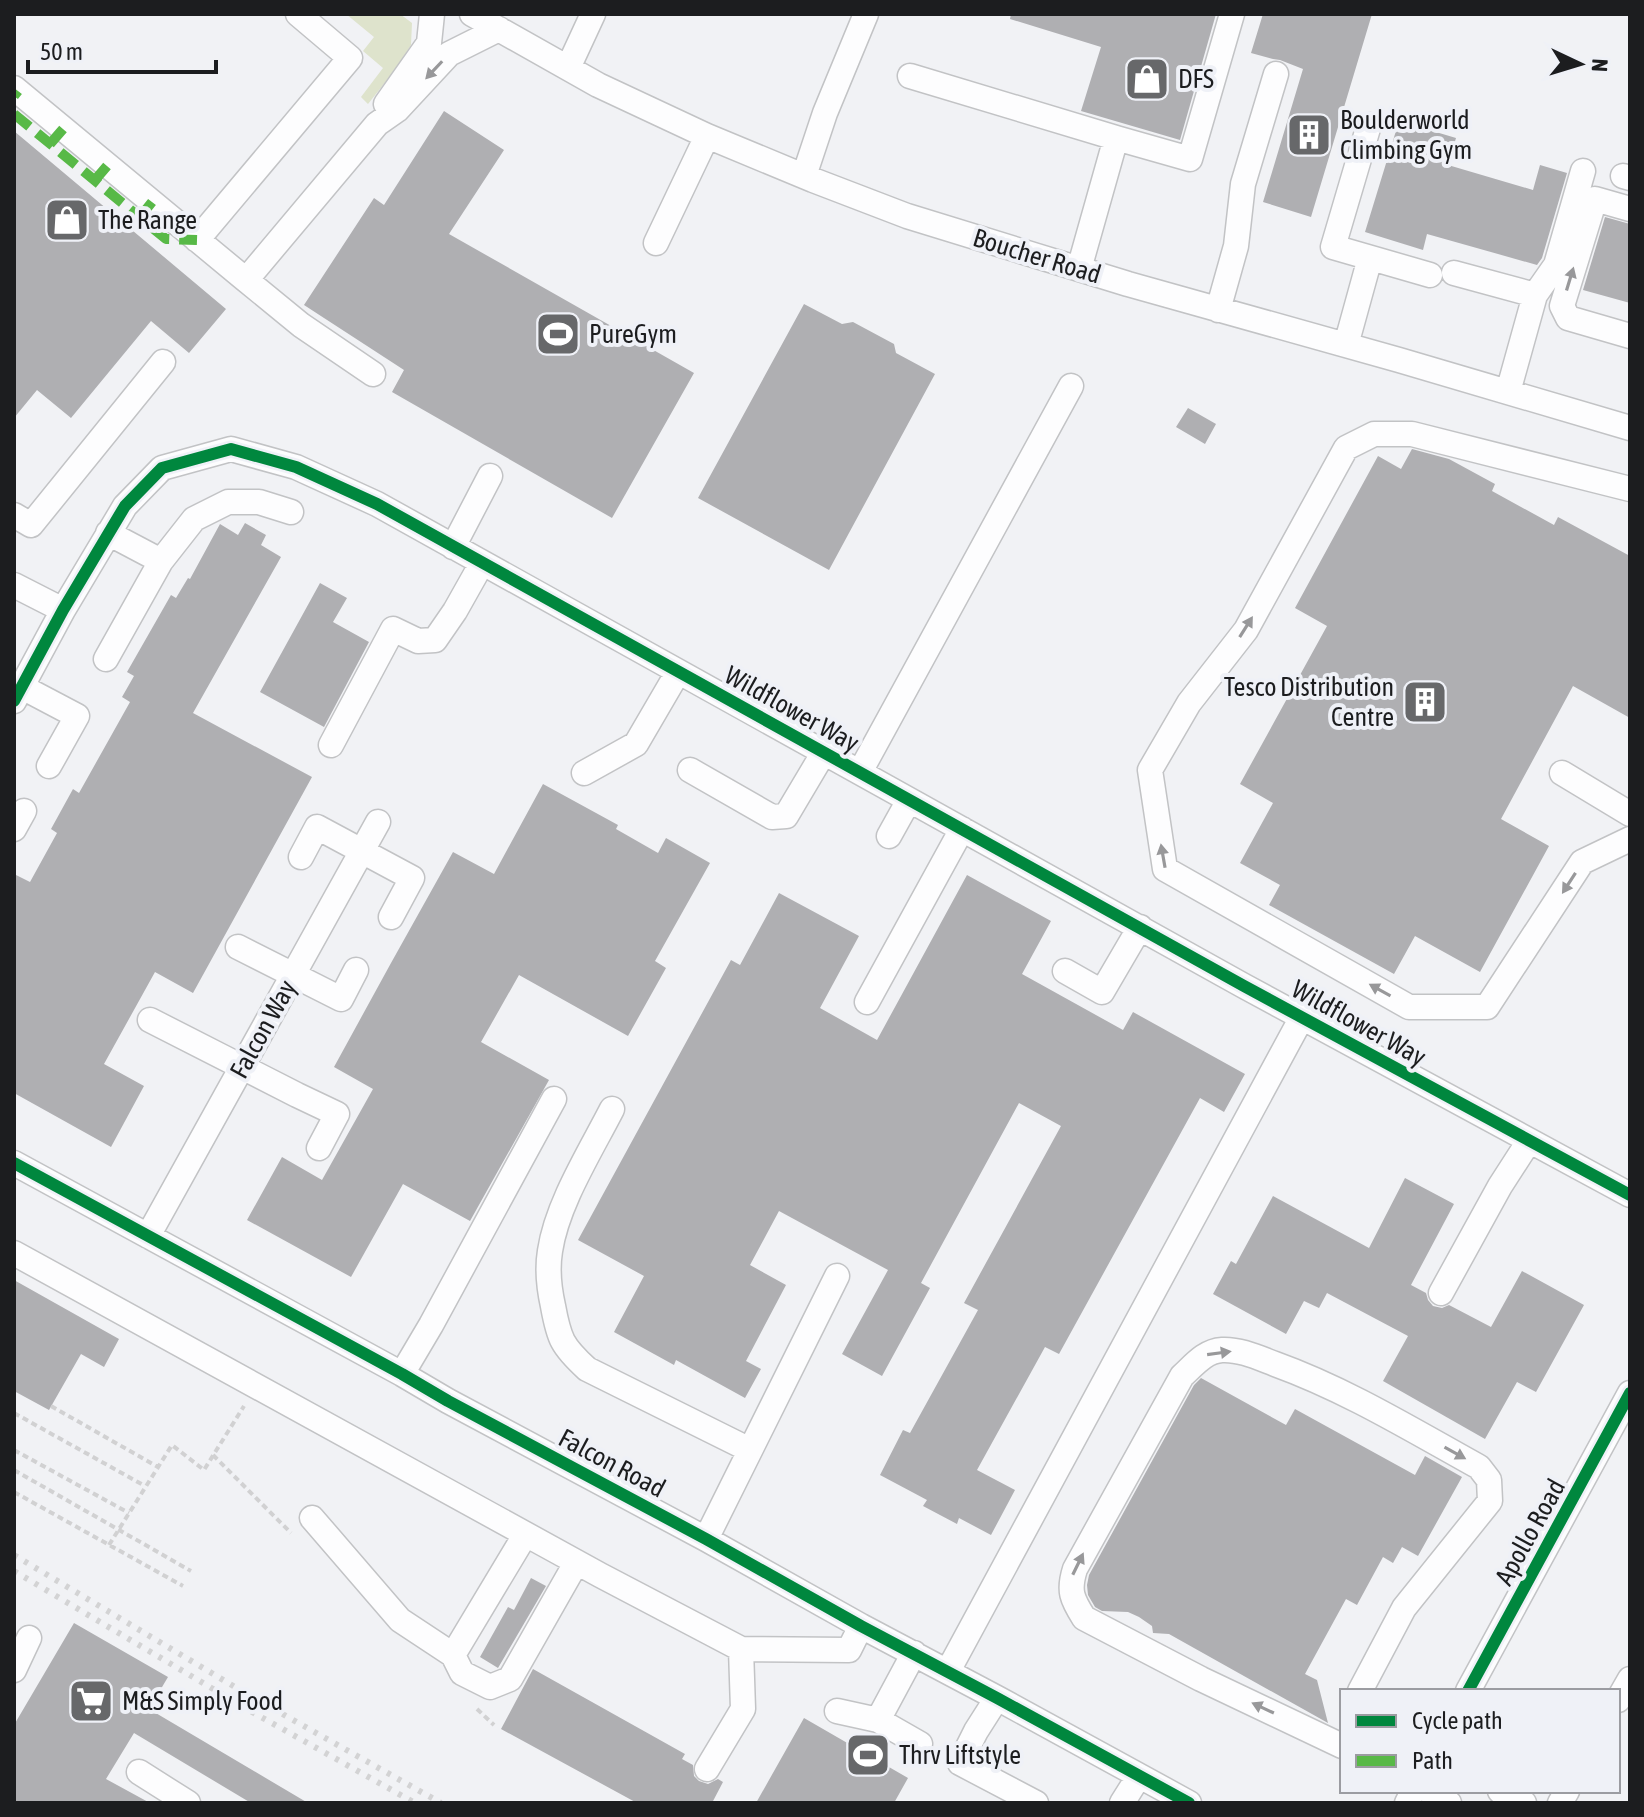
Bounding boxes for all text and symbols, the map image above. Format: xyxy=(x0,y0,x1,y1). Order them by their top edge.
scale bar xyxy=(28,24,216,74)
north arrow xyxy=(1540,24,1620,104)
text: 50 m xyxy=(40,38,83,65)
shop icon: DFS xyxy=(1123,55,1171,103)
text: N xyxy=(1587,58,1613,73)
one-way arrow xyxy=(425,60,443,79)
place label: DFS xyxy=(1178,64,1214,94)
place label: Boulderworld Climbing Gym xyxy=(1340,105,1472,165)
building icon: Boulderworld Climbing Gym xyxy=(1285,111,1333,159)
shop icon: The Range xyxy=(43,196,91,244)
place label: The Range xyxy=(98,205,197,235)
street label: Boucher Road xyxy=(969,222,1105,290)
one-way arrow xyxy=(1565,267,1577,291)
sports icon: PureGym xyxy=(534,310,582,358)
place label: PureGym xyxy=(589,319,677,349)
one-way arrow xyxy=(1239,616,1253,638)
street label: Wildflower Way xyxy=(720,660,865,758)
place label: Tesco Distribution Centre xyxy=(1224,672,1394,732)
building icon: Tesco Distribution Centre xyxy=(1401,678,1449,726)
one-way arrow xyxy=(1157,843,1169,868)
one-way arrow xyxy=(1562,872,1576,894)
street label: Falcon Way xyxy=(224,974,302,1083)
street label: Wildflower Way xyxy=(1287,974,1432,1072)
one-way arrow xyxy=(1369,984,1391,998)
one-way arrow xyxy=(1206,1346,1231,1359)
street label: Falcon Road xyxy=(554,1422,670,1504)
one-way arrow xyxy=(1444,1446,1466,1460)
street label: Apollo Road xyxy=(1489,1474,1571,1590)
one-way arrow xyxy=(1071,1552,1085,1575)
supermarket icon: M&S Simply Food xyxy=(67,1677,115,1725)
place label: M&S Simply Food xyxy=(122,1686,283,1716)
legend xyxy=(1340,1689,1620,1793)
one-way arrow xyxy=(1251,1701,1274,1715)
text: Cycle path xyxy=(1412,1707,1503,1734)
sports icon: Thrv Liftstyle xyxy=(844,1731,892,1779)
place label: Thrv Liftstyle xyxy=(899,1740,1021,1770)
text: Path xyxy=(1412,1747,1453,1774)

